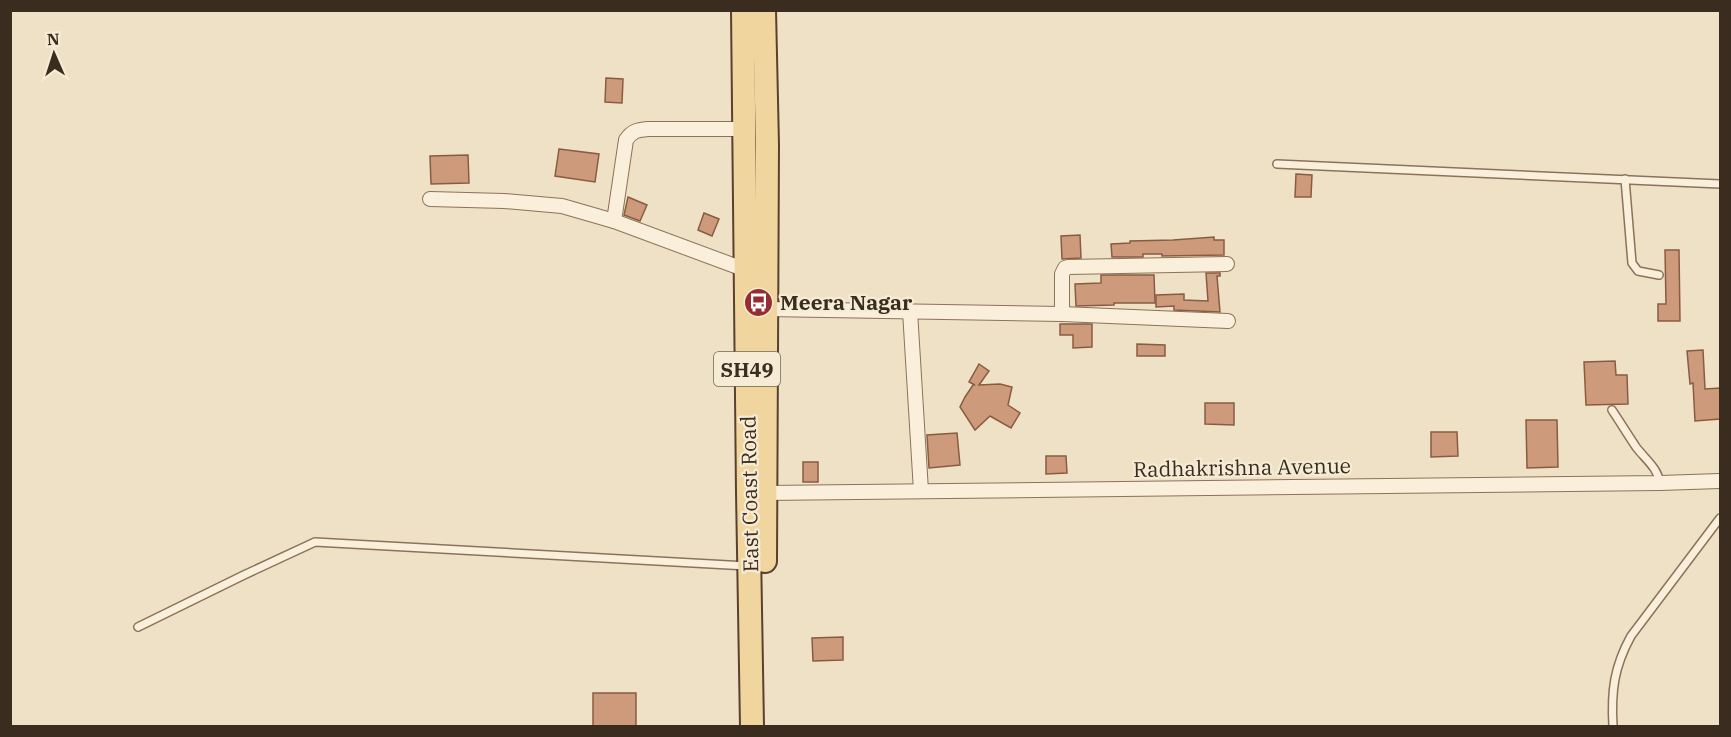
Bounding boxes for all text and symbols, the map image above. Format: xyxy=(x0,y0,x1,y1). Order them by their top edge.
north arrow xyxy=(24,24,84,84)
text: N xyxy=(46,29,60,49)
bus stop icon: Meera Nagar xyxy=(743,286,775,318)
place label: Meera Nagar xyxy=(780,288,913,316)
road number: SH49 xyxy=(714,352,780,386)
street label: East Coast Road xyxy=(734,415,764,573)
street label: Radhakrishna Avenue xyxy=(1133,451,1351,483)

